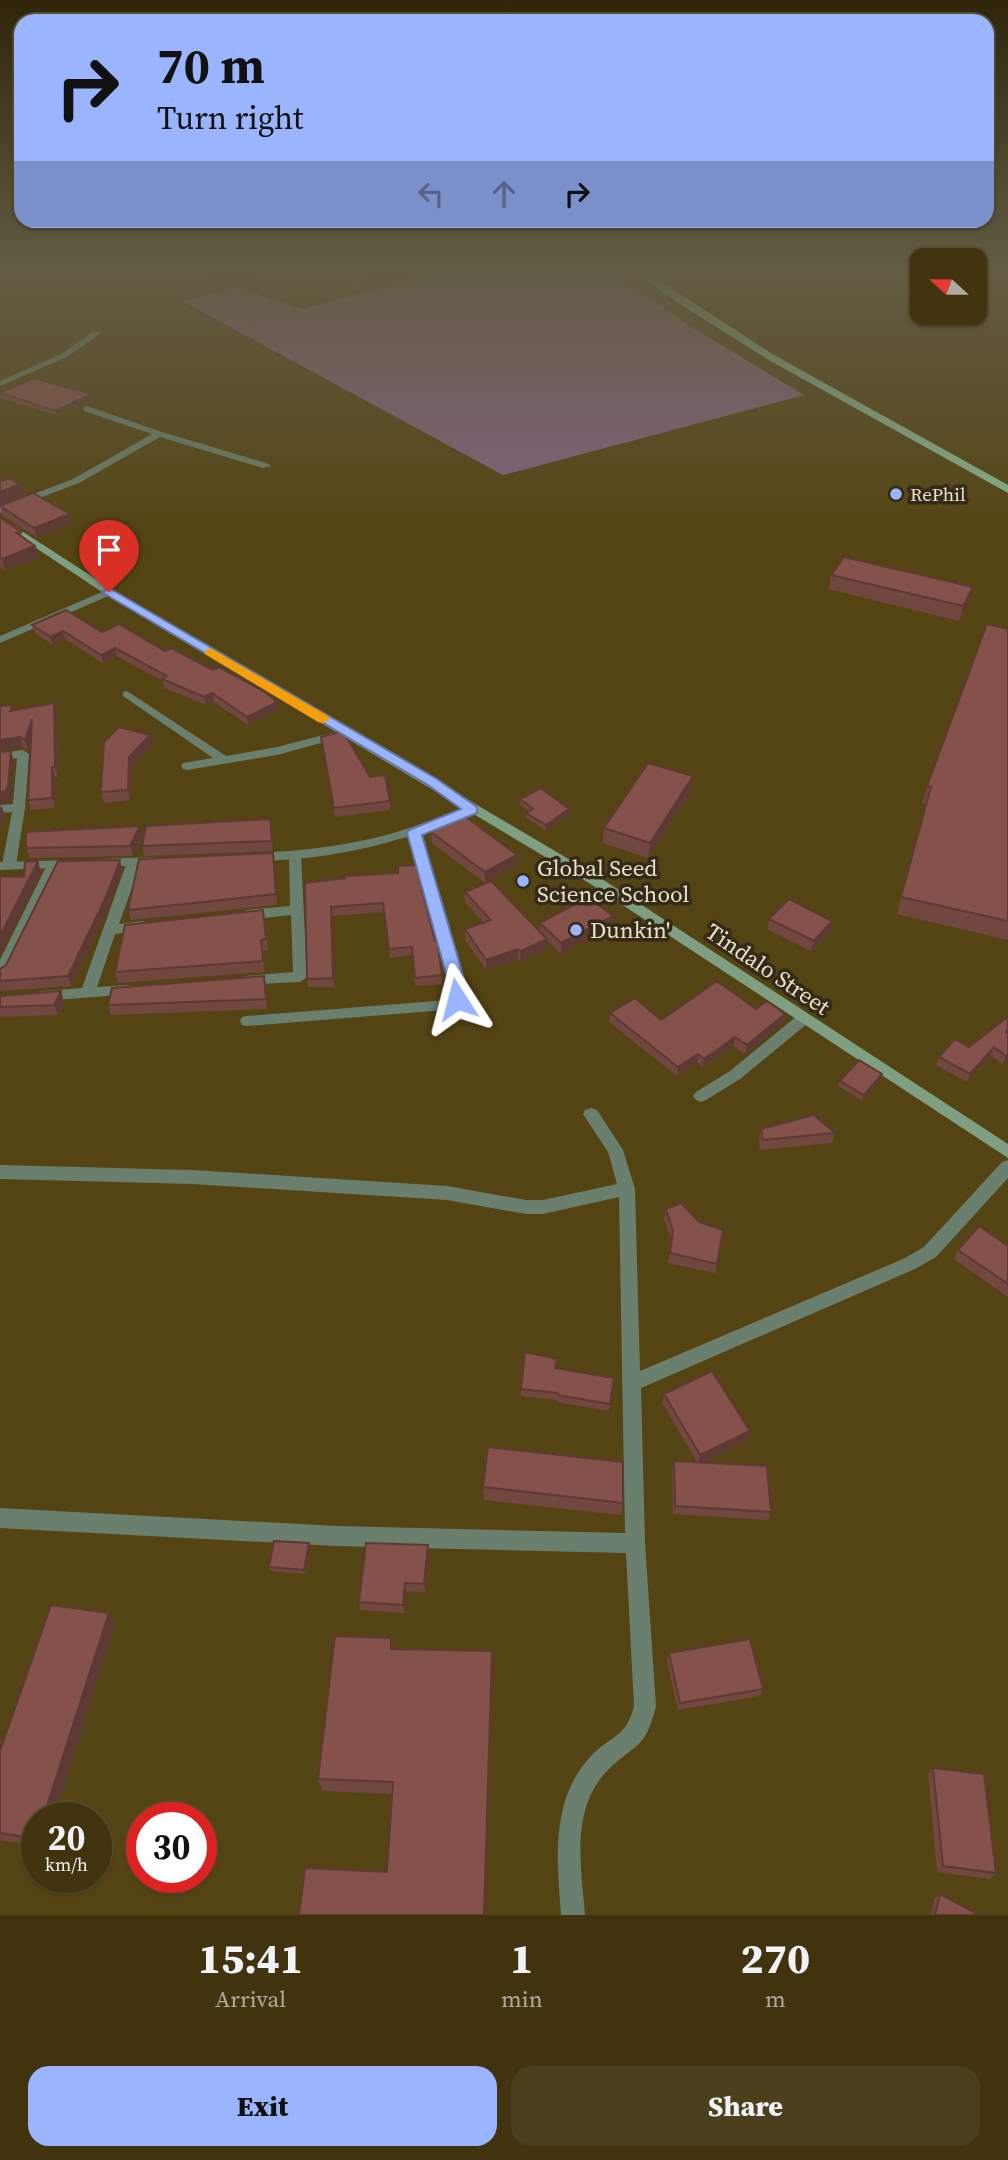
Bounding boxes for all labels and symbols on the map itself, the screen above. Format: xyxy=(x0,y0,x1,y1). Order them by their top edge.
north arrow xyxy=(910,248,987,326)
place label: RePhil xyxy=(910,481,966,507)
marker: RePhil xyxy=(888,486,904,502)
pin xyxy=(79,520,139,592)
place label: Global Seed Science School xyxy=(537,852,689,910)
marker: Global Seed Science School xyxy=(515,873,531,889)
place label: Dunkin' xyxy=(590,914,670,946)
street label: Tindalo Street xyxy=(700,916,837,1023)
marker: Dunkin' xyxy=(568,922,584,938)
position arrow xyxy=(420,962,494,1036)
speed limit sign: 30 xyxy=(126,1802,217,1893)

